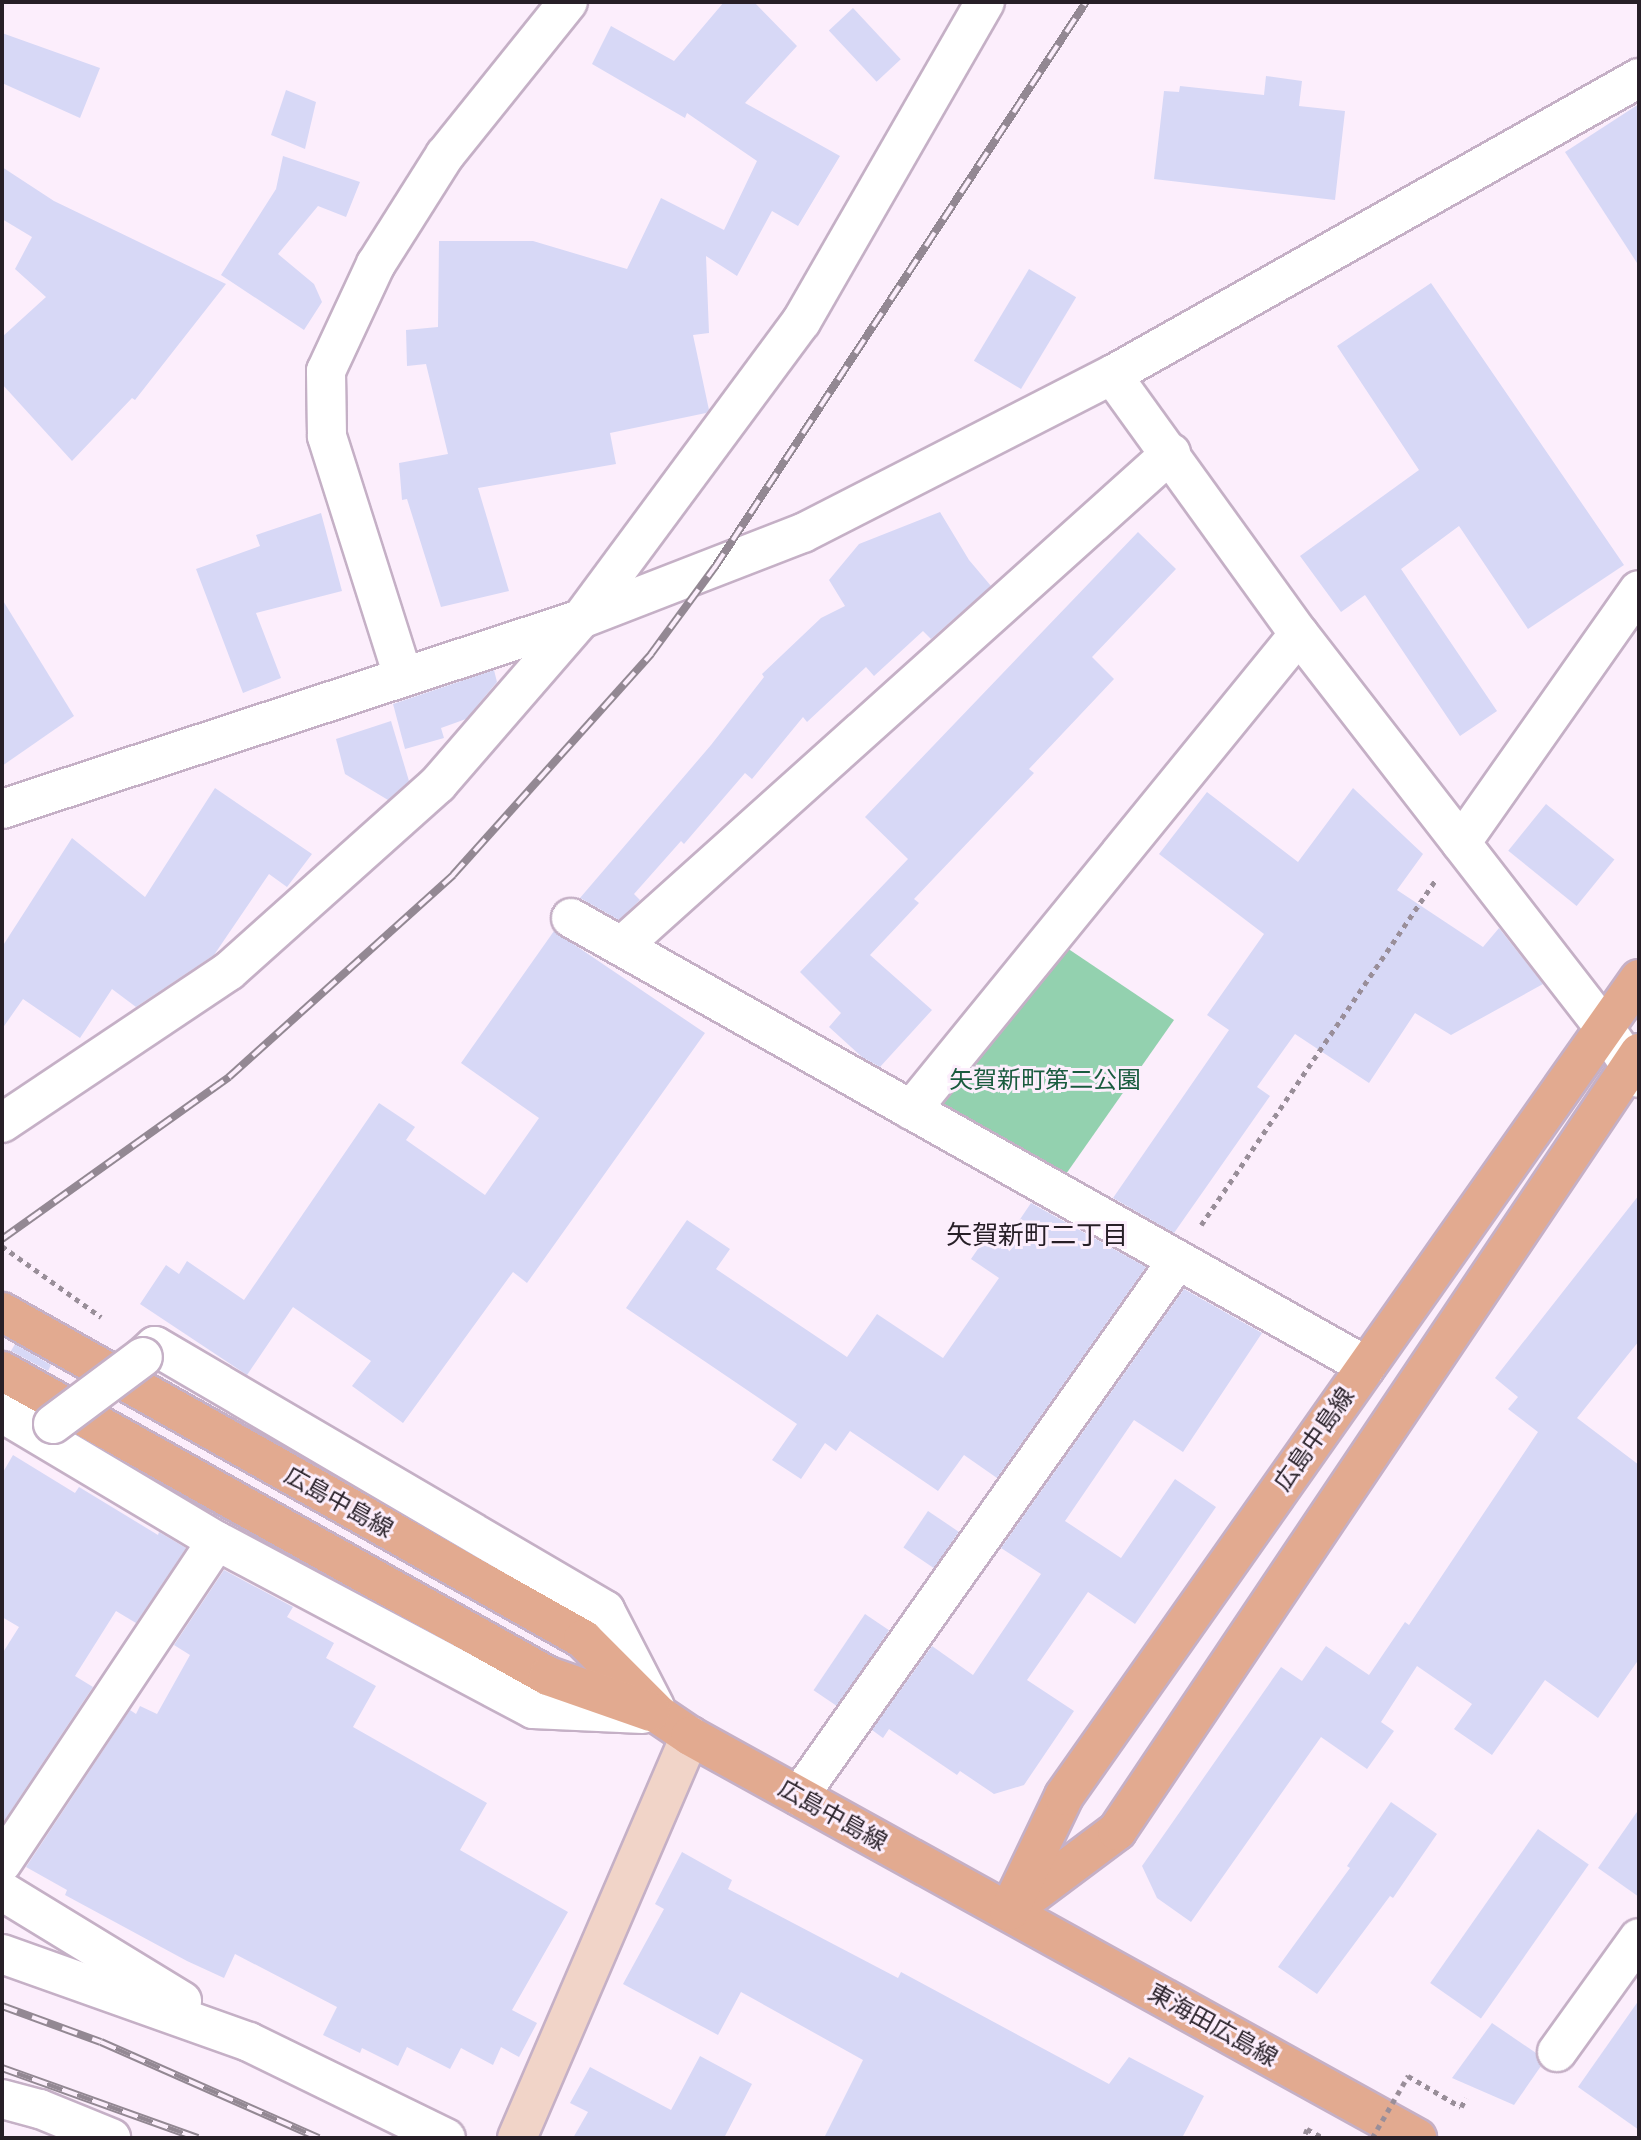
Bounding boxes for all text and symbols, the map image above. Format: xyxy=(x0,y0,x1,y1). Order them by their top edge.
park label: 矢賀新町第二公園 xyxy=(949,1066,1141,1094)
district label: 矢賀新町二丁目 xyxy=(946,1220,1128,1252)
street label: 広島中島線 xyxy=(1268,1382,1360,1496)
street label: 広島中島線 xyxy=(280,1460,398,1544)
street label: 広島中島線 xyxy=(774,1773,892,1857)
street label: 東海田広島線 xyxy=(1143,1977,1283,2073)

